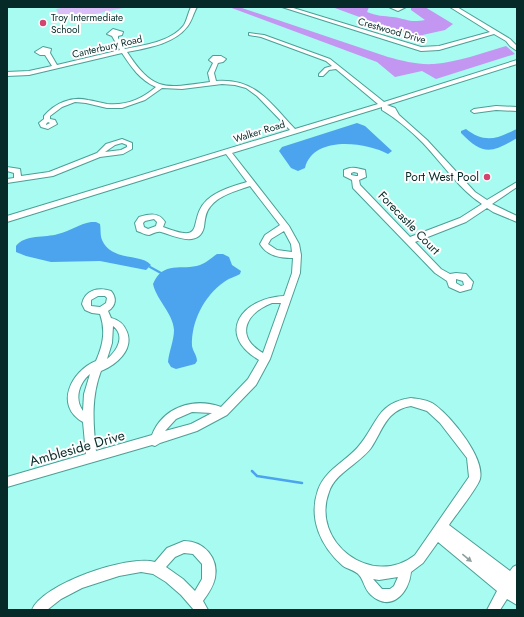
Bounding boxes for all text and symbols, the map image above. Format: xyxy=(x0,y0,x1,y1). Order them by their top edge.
place label: Troy Intermediate School xyxy=(51,10,123,37)
street label: Crestwood Drive xyxy=(356,14,428,47)
marker: Troy Intermediate School xyxy=(38,18,48,28)
street label: Canterbury Road xyxy=(71,31,144,62)
street label: Walker Road xyxy=(231,116,287,146)
place label: Port West Pool xyxy=(405,168,479,186)
marker: Port West Pool xyxy=(482,172,492,182)
street label: Forecastle Court xyxy=(374,187,444,259)
street label: Ambleside Drive xyxy=(27,425,127,471)
one-way arrow xyxy=(462,554,473,563)

